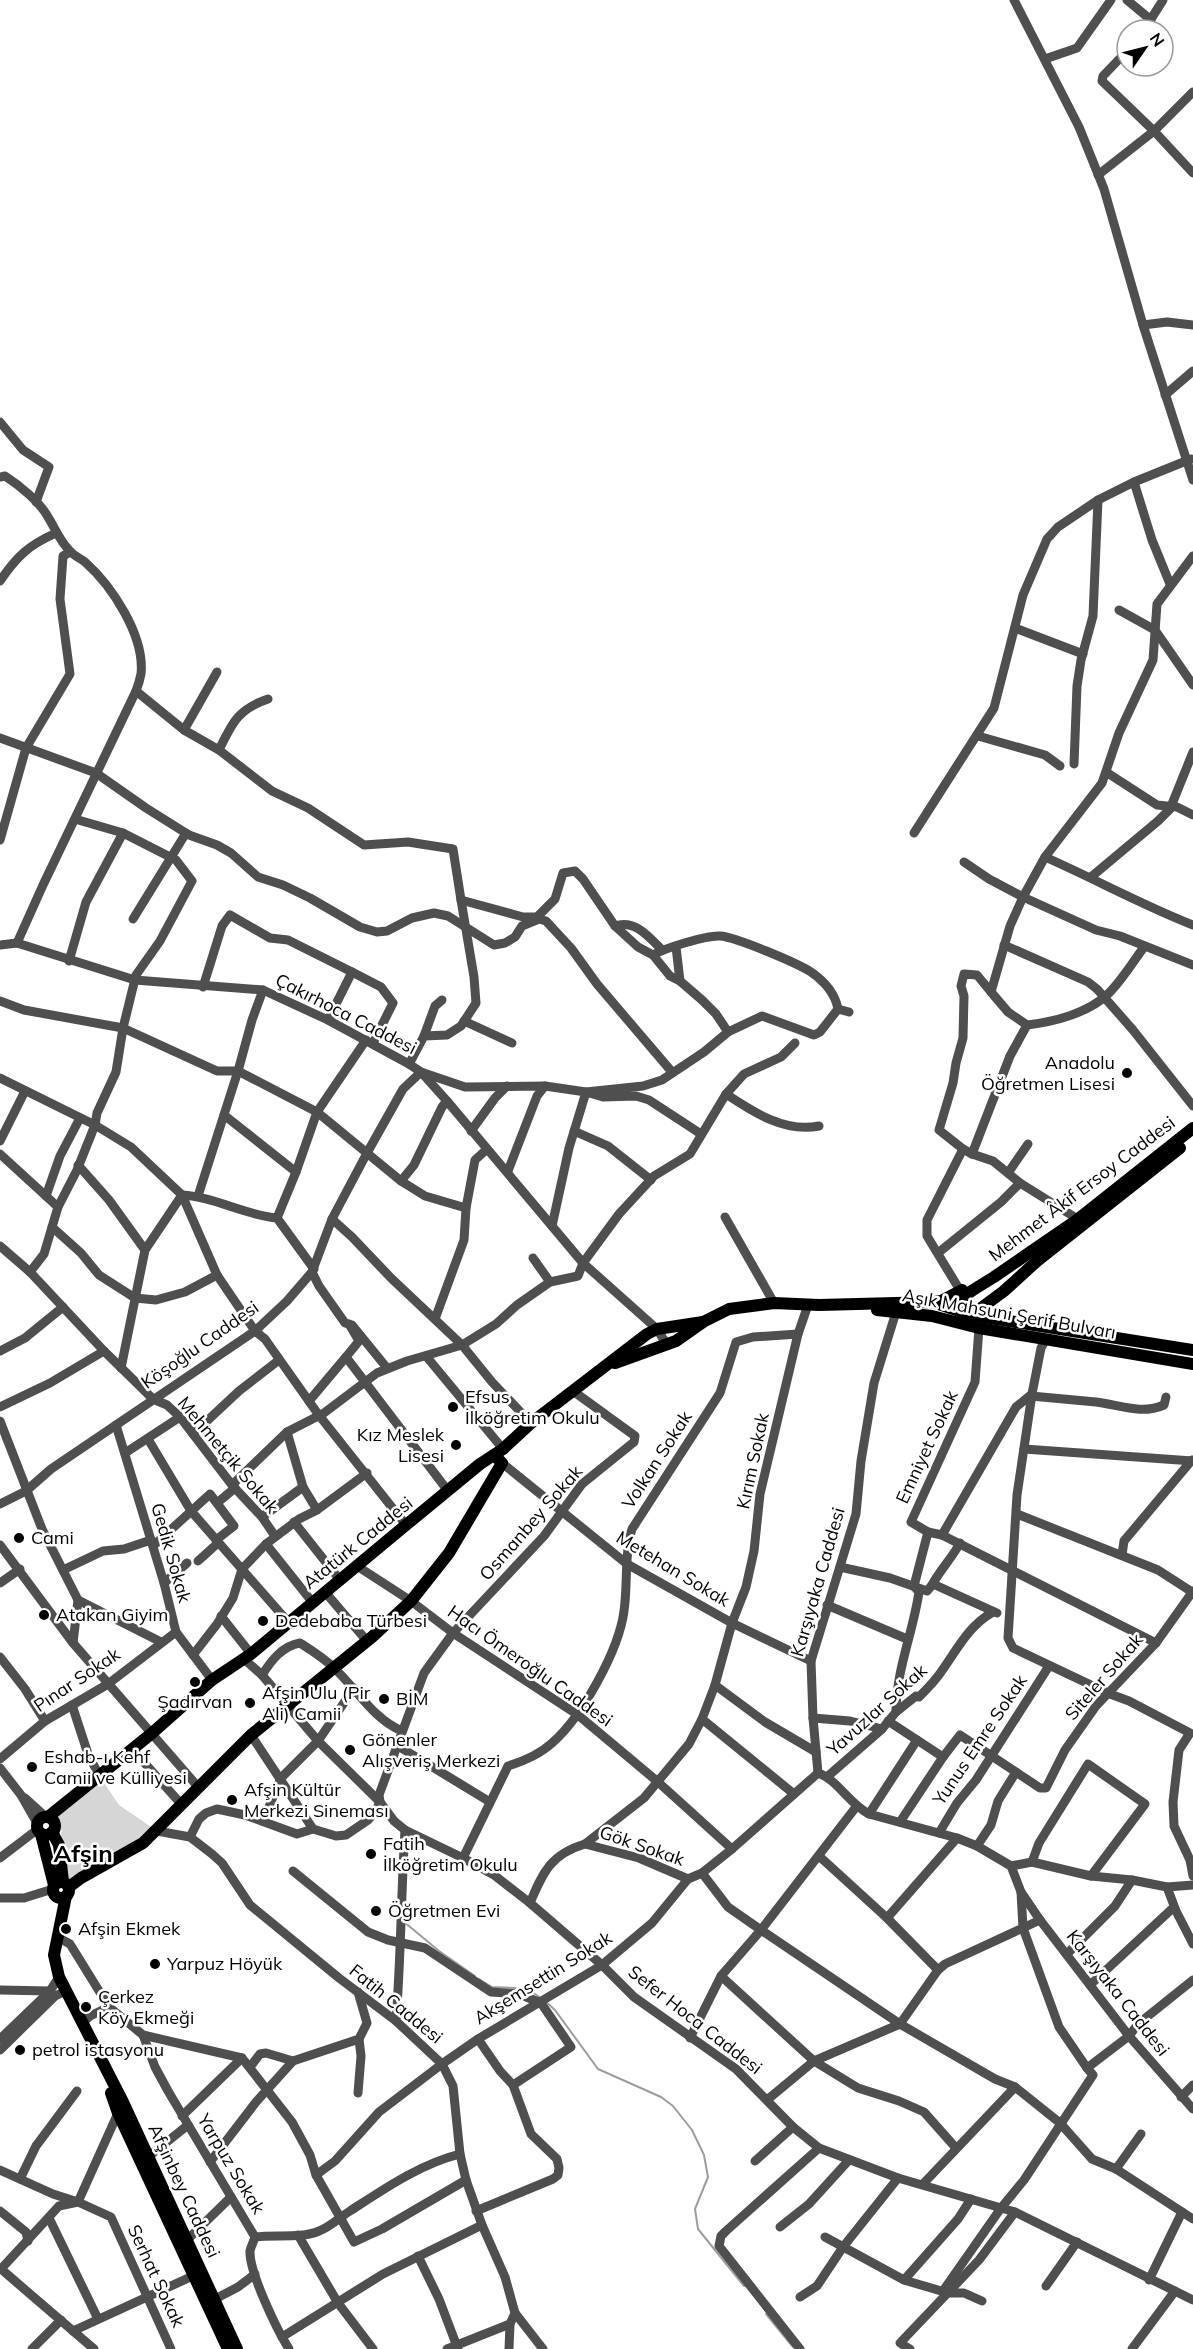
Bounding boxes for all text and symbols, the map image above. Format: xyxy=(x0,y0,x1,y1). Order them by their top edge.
north arrow xyxy=(1115,18,1175,78)
text: N xyxy=(1146,29,1169,50)
street label: Çakırhoca Caddesi xyxy=(272,968,421,1059)
place label: Anadolu Öğretmen Lisesi xyxy=(981,1051,1115,1095)
marker: Anadolu Öğretmen Lisesi xyxy=(1120,1066,1134,1080)
street label: Mehmet Âkif Ersoy Caddesi xyxy=(984,1111,1180,1266)
street label: Aşık Mahsuni Şerif Bulvarı xyxy=(901,1283,1118,1344)
street label: Köşoğlu Caddesi xyxy=(136,1295,263,1394)
place label: Efsus İlköğretim Okulu xyxy=(465,1385,600,1429)
street label: Emniyet Sokak xyxy=(890,1386,963,1507)
street label: Mehmetçik Sokak xyxy=(173,1392,284,1518)
marker: Efsus İlköğretim Okulu xyxy=(446,1400,460,1414)
street label: Volkan Sokak xyxy=(616,1406,697,1513)
street label: Kırım Sokak xyxy=(731,1410,774,1511)
place label: Kız Meslek Lisesi xyxy=(357,1423,445,1467)
marker: Kız Meslek Lisesi xyxy=(449,1438,463,1452)
street label: Osmanbey Sokak xyxy=(474,1460,587,1585)
street label: Atatürk Caddesi xyxy=(298,1491,417,1594)
street label: Gedik Sokak xyxy=(146,1500,197,1606)
street label: Karşıyaka Caddesi xyxy=(785,1505,850,1659)
place label: Cami xyxy=(31,1526,74,1549)
street label: Metehan Sokak xyxy=(612,1526,735,1612)
marker: Cami xyxy=(12,1531,26,1545)
street label: Hacı Ömeroğlu Caddesi xyxy=(443,1600,617,1731)
place label: Atakan Giyim xyxy=(56,1603,168,1626)
marker: Atakan Giyim xyxy=(37,1608,51,1622)
place label: Dedebaba Türbesi xyxy=(275,1609,427,1632)
marker: Dedebaba Türbesi xyxy=(256,1614,270,1628)
street label: Siteler Sokak xyxy=(1060,1628,1148,1725)
street label: Pınar Sokak xyxy=(29,1642,125,1717)
street label: Yavuzlar Sokak xyxy=(821,1658,932,1761)
street label: Yunus Emre Sokak xyxy=(927,1669,1032,1810)
marker: Şadırvan xyxy=(188,1675,202,1689)
place label: Afşin Ulu (Pir Ali) Camii xyxy=(262,1681,371,1725)
place label: BİM xyxy=(396,1687,428,1710)
place label: Şadırvan xyxy=(158,1690,232,1713)
marker: BİM xyxy=(377,1692,391,1706)
marker: Afşin Ulu (Pir Ali) Camii xyxy=(243,1696,257,1710)
place label: Gönenler Alışveriş Merkezi xyxy=(362,1728,500,1772)
marker: Gönenler Alışveriş Merkezi xyxy=(343,1743,357,1757)
place label: Eshab-ı Kehf Camii ve Külliyesi xyxy=(44,1745,187,1789)
marker: Eshab-ı Kehf Camii ve Külliyesi xyxy=(25,1760,39,1774)
place label: Afşin Kültür Merkezi Sineması xyxy=(244,1778,389,1822)
marker: Afşin Kültür Merkezi Sineması xyxy=(225,1793,239,1807)
street label: Gök Sokak xyxy=(597,1820,688,1871)
place label: Fatih İlköğretim Okulu xyxy=(383,1832,518,1876)
district label: Afşin xyxy=(53,1838,113,1868)
marker: Fatih İlköğretim Okulu xyxy=(364,1847,378,1861)
place label: Öğretmen Evi xyxy=(388,1899,500,1922)
marker: Öğretmen Evi xyxy=(369,1904,383,1918)
place label: Afşin Ekmek xyxy=(78,1917,181,1940)
marker: Afşin Ekmek xyxy=(59,1922,73,1936)
street label: Karşıyaka Caddesi xyxy=(1062,1925,1175,2061)
street label: Akşemsettin Sokak xyxy=(470,1926,617,2029)
place label: Yarpuz Höyük xyxy=(166,1952,283,1975)
marker: Yarpuz Höyük xyxy=(148,1957,162,1971)
street label: Fatih Caddesi xyxy=(345,1959,448,2048)
street label: Sefer Hoca Caddesi xyxy=(624,1960,767,2079)
place label: Çerkez Köy Ekmeği xyxy=(98,1985,194,2029)
marker: Çerkez Köy Ekmeği xyxy=(79,2000,93,2014)
place label: petrol istasyonu xyxy=(32,2038,164,2061)
marker: petrol istasyonu xyxy=(13,2043,27,2057)
street label: Yarpuz Sokak xyxy=(192,2109,271,2219)
street label: Afşinbey Caddesi xyxy=(143,2120,226,2261)
street label: Serhat Sokak xyxy=(123,2221,191,2331)

